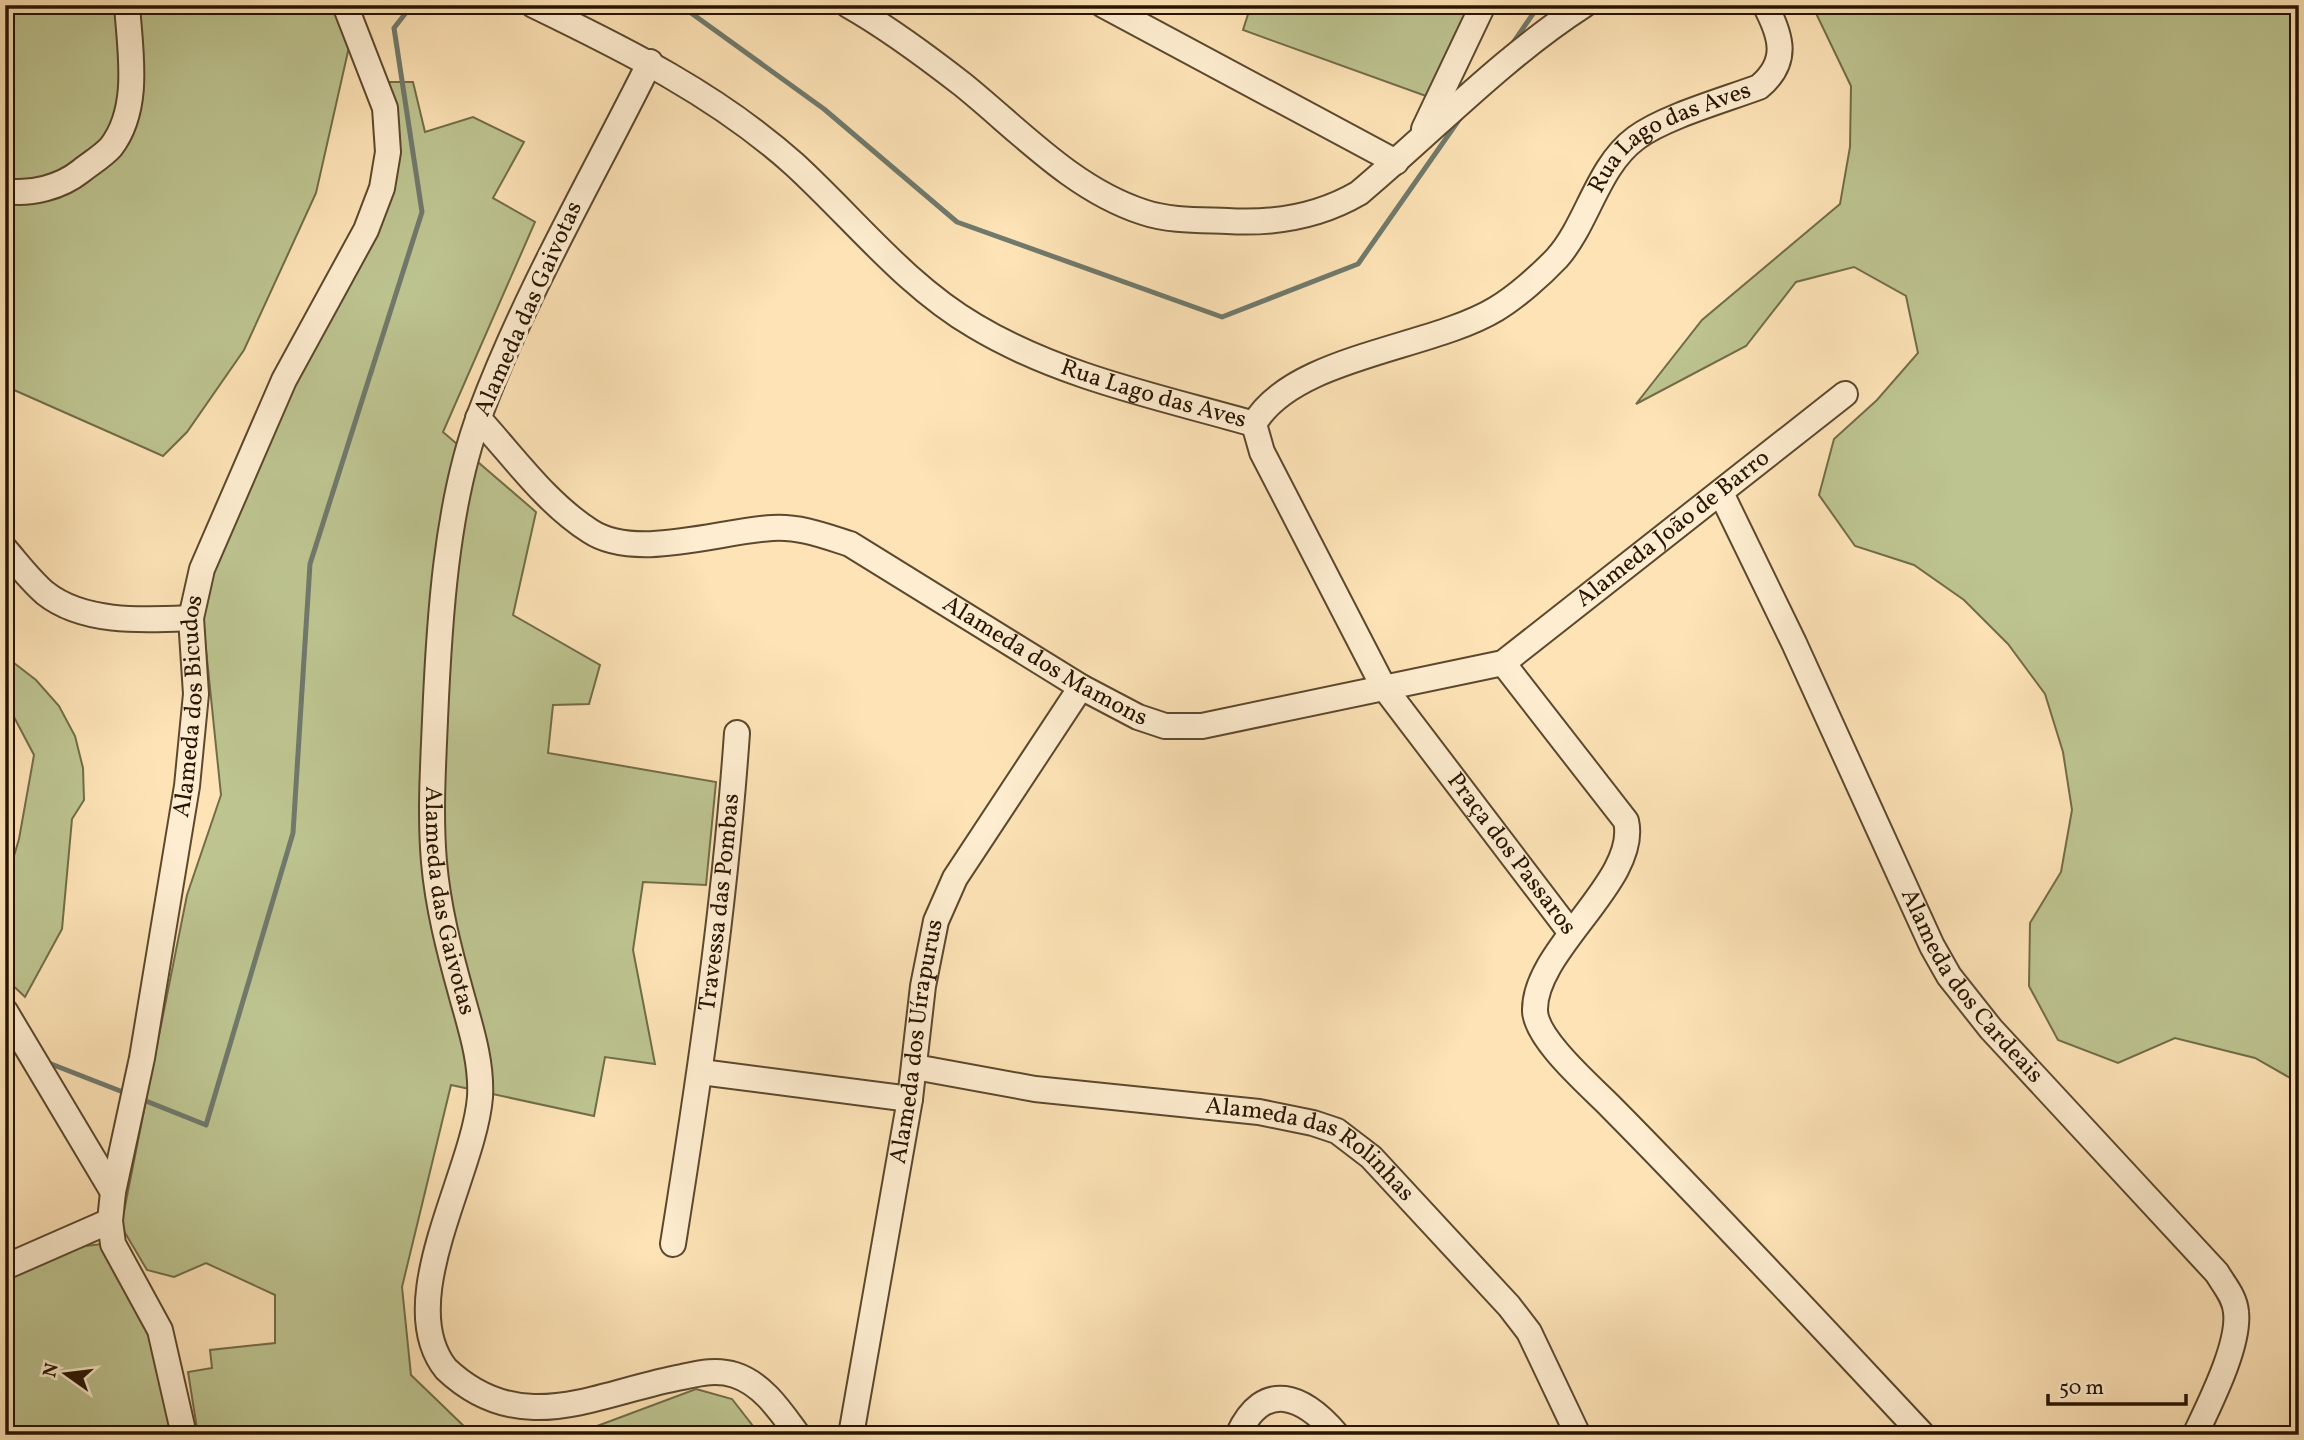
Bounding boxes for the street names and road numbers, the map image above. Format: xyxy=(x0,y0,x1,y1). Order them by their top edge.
street label: Rua Lago das Aves xyxy=(1580,74,1756,200)
street label: Alameda das Gaivotas xyxy=(466,196,592,422)
street label: Rua Lago das Aves xyxy=(1055,351,1250,438)
street label: Alameda João de Barro xyxy=(1569,442,1778,616)
street label: Alameda dos Mamons xyxy=(935,588,1151,736)
street label: Alameda dos Bicudos xyxy=(165,592,213,820)
street label: Praça dos Passaros xyxy=(1438,766,1584,943)
street label: Alameda das Gaivotas xyxy=(415,786,483,1019)
street label: Travessa das Pombas xyxy=(691,792,749,1013)
street label: Alameda dos Cardeais xyxy=(1891,883,2051,1091)
street label: Alameda dos Uírapurus xyxy=(882,916,953,1167)
street label: Alameda das Rolinhas xyxy=(1204,1090,1422,1210)

